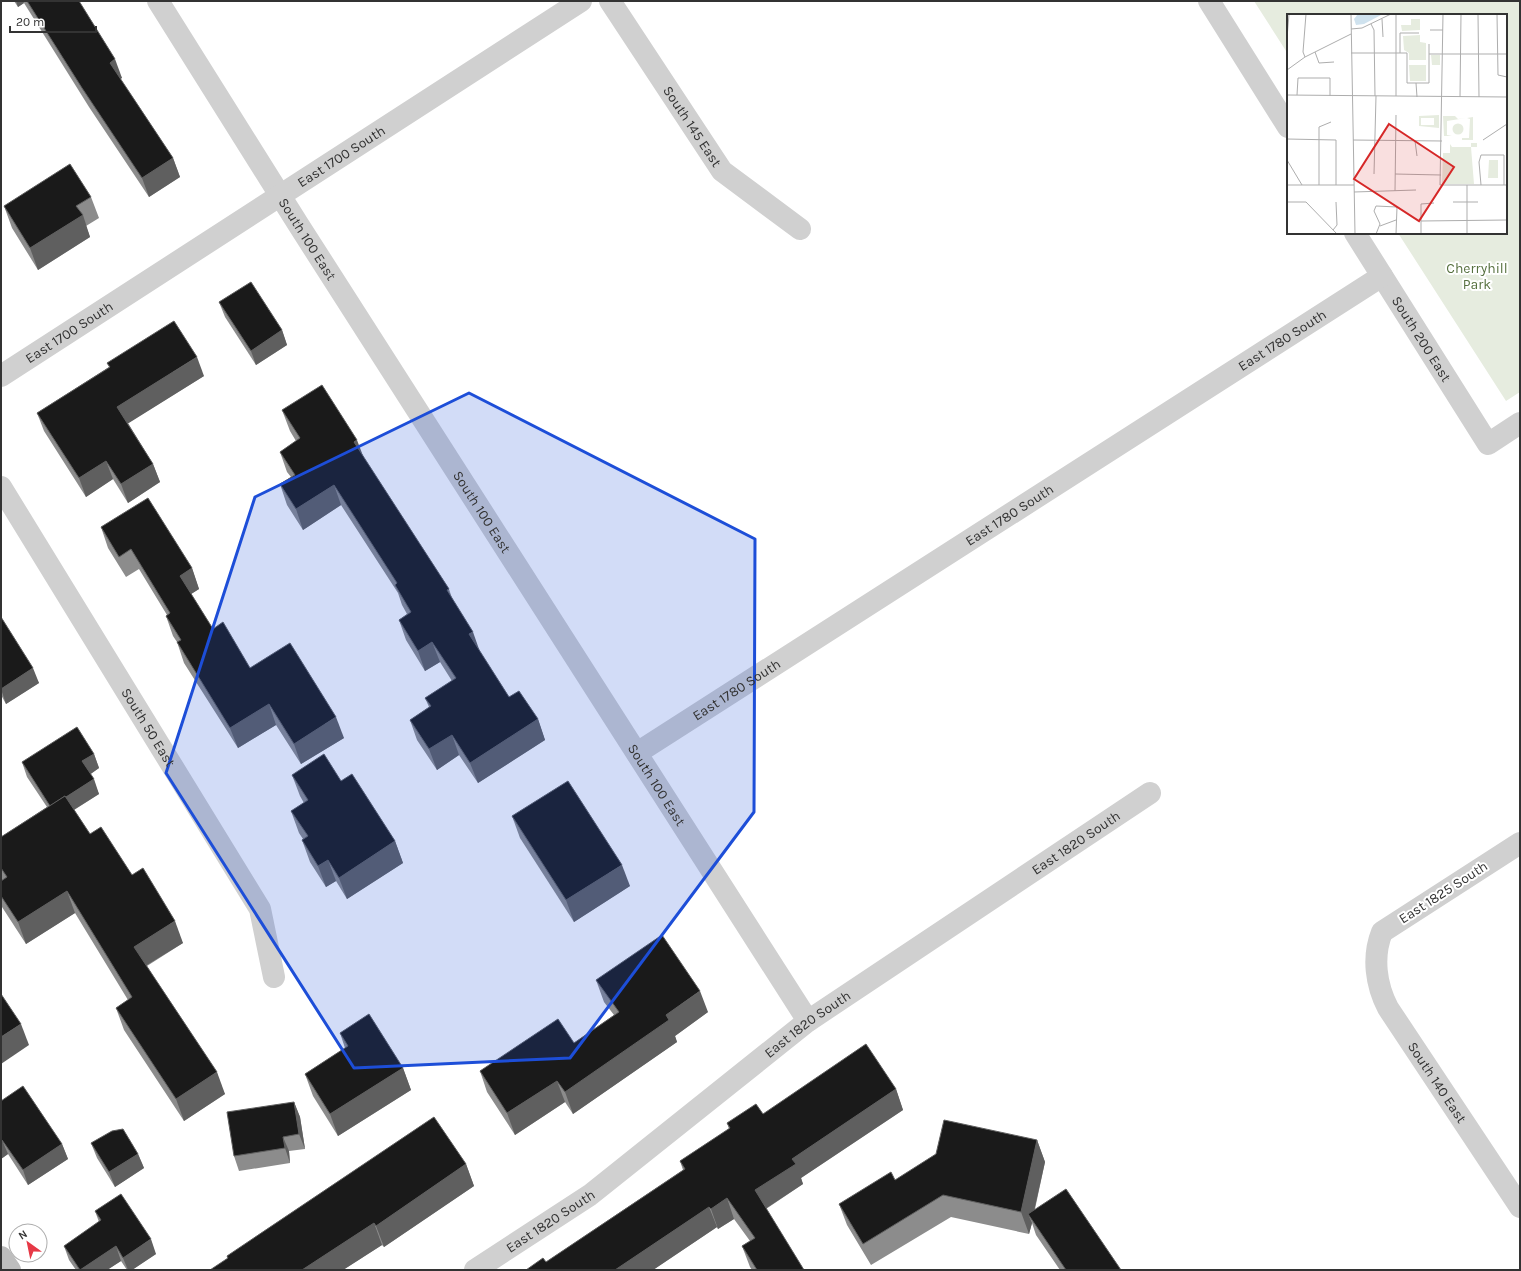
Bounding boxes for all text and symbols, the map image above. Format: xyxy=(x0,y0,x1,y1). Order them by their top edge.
scale bar xyxy=(10,8,96,34)
inset map xyxy=(1287,14,1507,234)
text: 20 m xyxy=(16,15,44,29)
street label: South 145 East xyxy=(659,83,725,170)
street label: East 1700 South xyxy=(294,122,388,191)
street label: South 100 East xyxy=(275,195,340,284)
park label: Cherryhill Park xyxy=(1446,260,1508,293)
street label: South 200 East xyxy=(1388,293,1455,385)
street label: East 1700 South xyxy=(22,298,116,367)
street label: East 1780 South xyxy=(1235,306,1330,375)
street label: South 100 East xyxy=(449,468,514,556)
street label: East 1780 South xyxy=(962,481,1057,550)
street label: East 1780 South xyxy=(689,655,784,724)
street label: South 50 East xyxy=(117,685,179,770)
street label: South 100 East xyxy=(624,741,689,829)
street label: East 1820 South xyxy=(1028,807,1124,879)
street label: East 1825 South xyxy=(1396,857,1491,927)
street label: East 1820 South xyxy=(761,987,854,1062)
street label: South 140 East xyxy=(1404,1039,1470,1126)
street label: East 1820 South xyxy=(503,1186,598,1256)
north arrow xyxy=(8,1223,48,1263)
text: N xyxy=(16,1227,30,1243)

